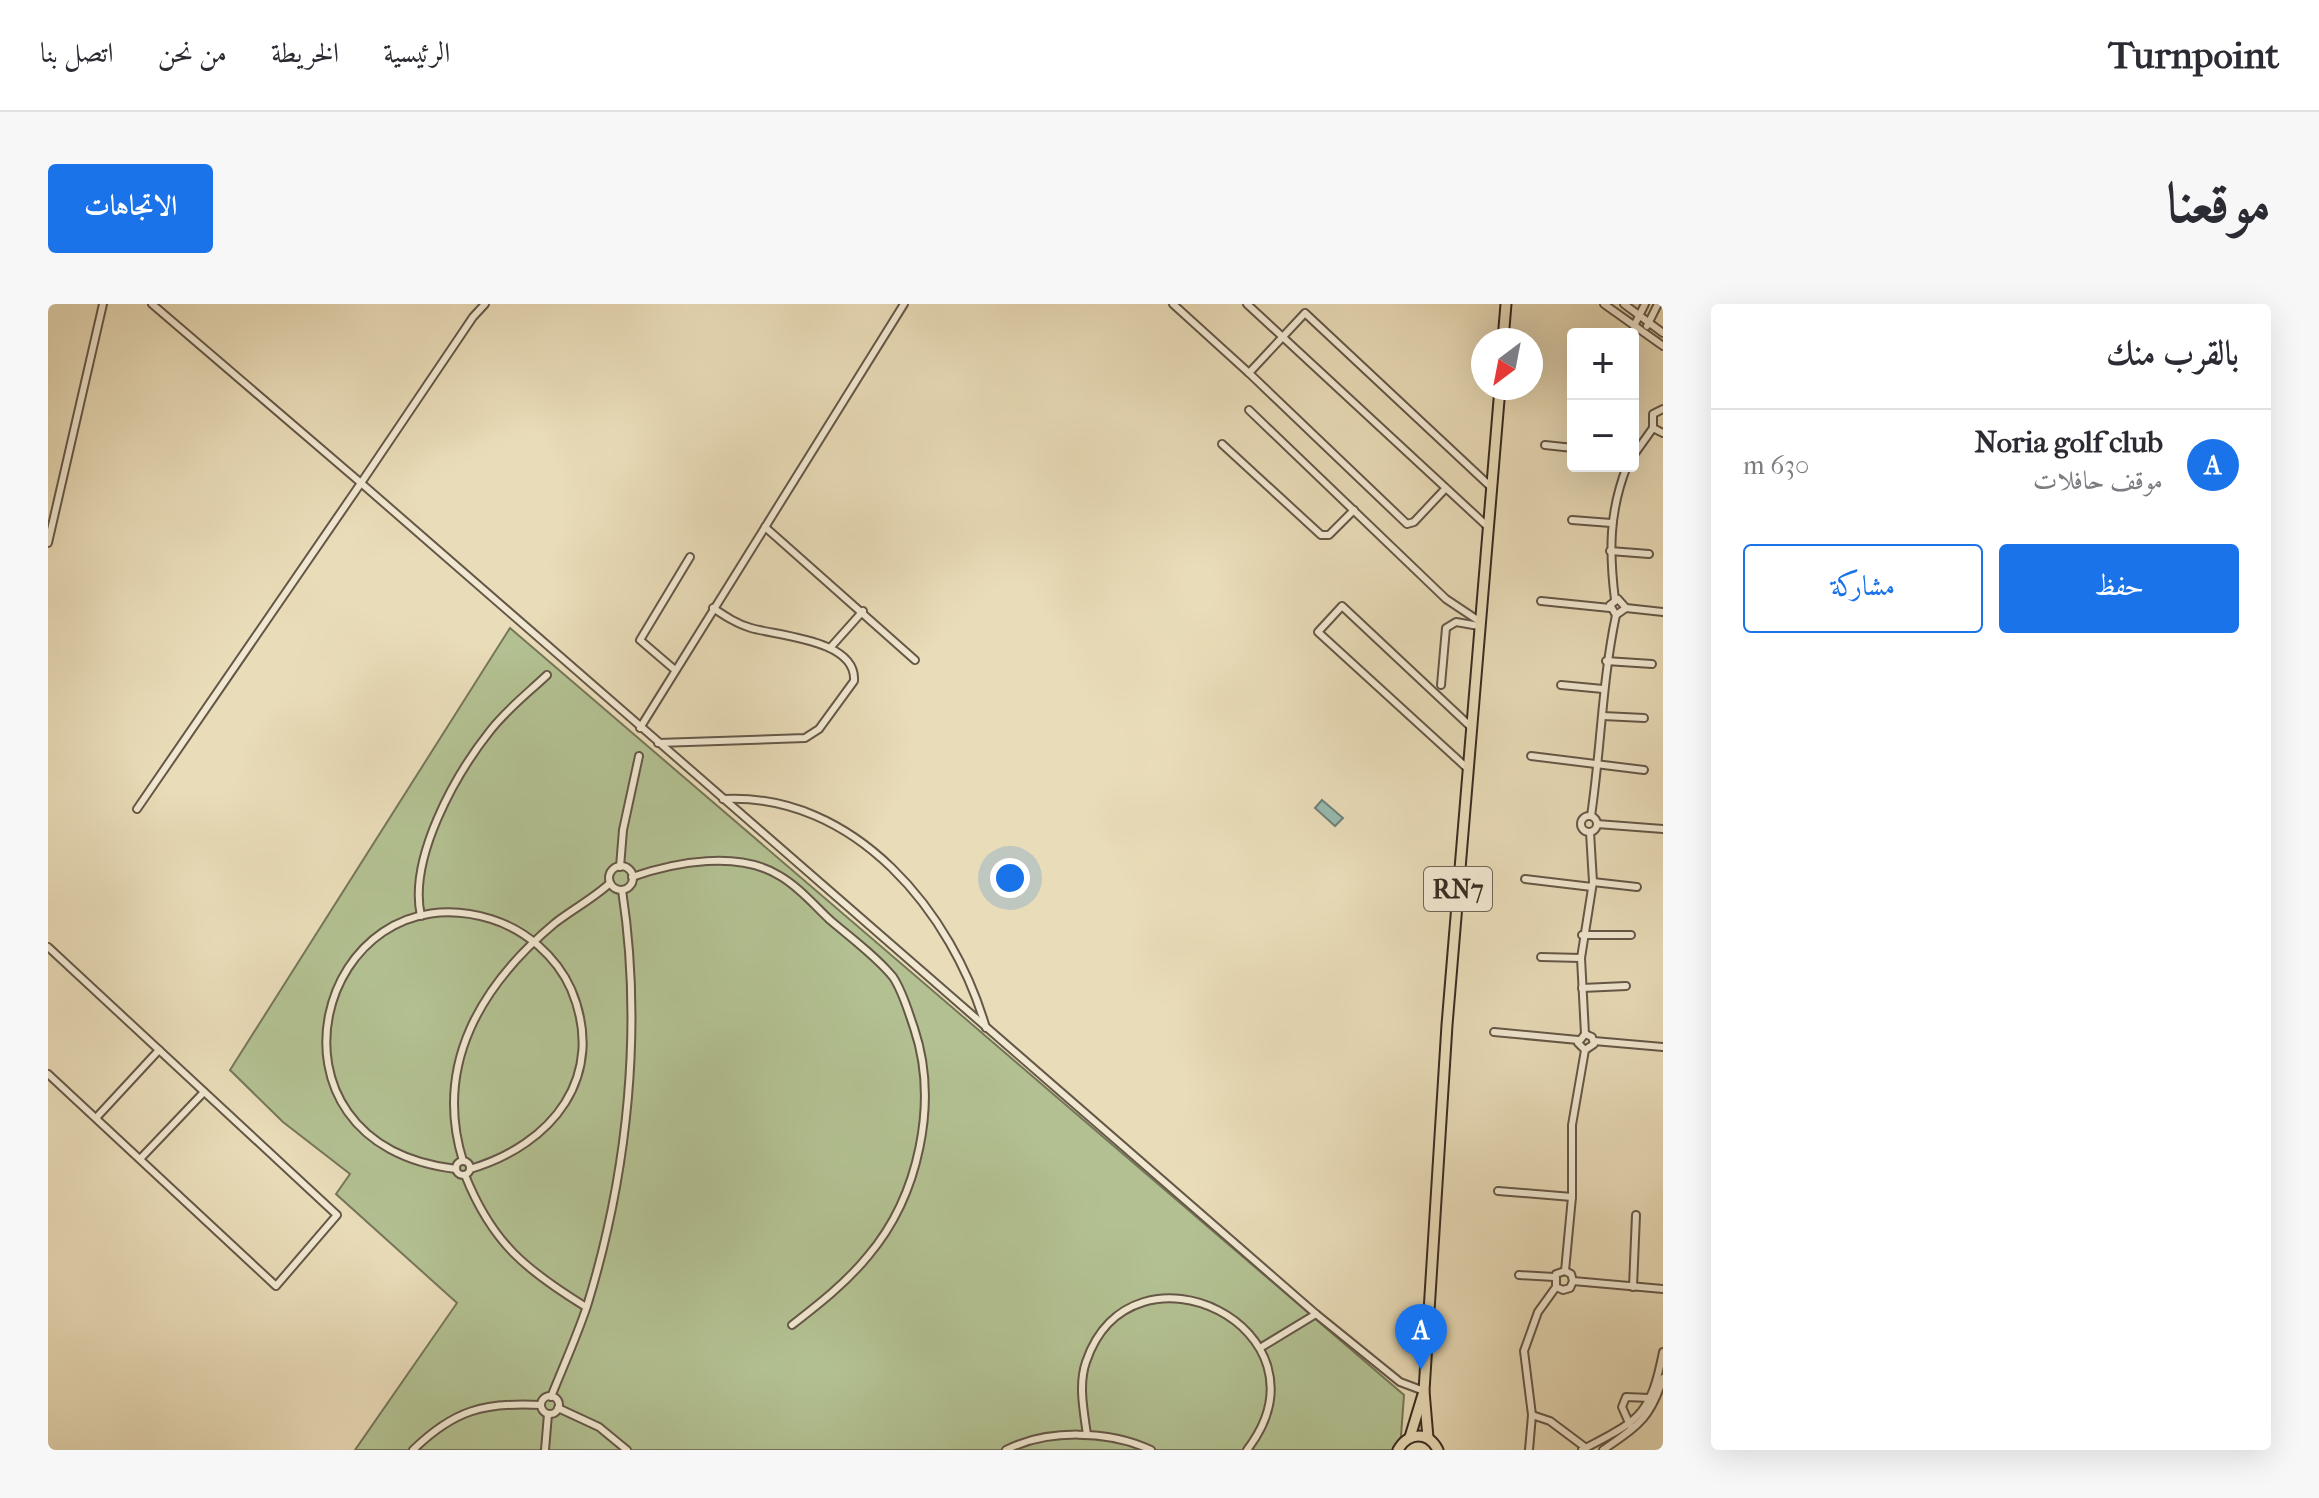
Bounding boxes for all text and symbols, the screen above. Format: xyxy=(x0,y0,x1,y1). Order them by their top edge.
text: Turnpoint xyxy=(2108,33,2279,78)
text: اتصل بنا xyxy=(40,36,114,69)
text: من نحن xyxy=(158,36,227,69)
text: الخريطة xyxy=(271,36,339,69)
text: الرئيسية xyxy=(383,36,450,69)
button: الاتجاهات xyxy=(48,164,213,253)
text: موقعنا xyxy=(2166,171,2271,236)
north arrow xyxy=(1471,328,1543,400)
map controls xyxy=(1567,328,1639,472)
button: + xyxy=(1567,328,1639,400)
text: بالقرب منك xyxy=(2106,333,2239,373)
button: − xyxy=(1567,400,1639,472)
text: Noria golf club xyxy=(1975,425,2163,460)
text: 630 m xyxy=(1743,450,1809,481)
text: A xyxy=(2205,450,2221,481)
text: موقف حافلات xyxy=(2033,465,2163,496)
button: مشاركة xyxy=(1743,544,1983,633)
button: حفظ xyxy=(1999,544,2239,633)
your location xyxy=(990,858,1030,898)
road number: RN7 xyxy=(1424,867,1492,911)
pin: A xyxy=(1395,1304,1447,1370)

